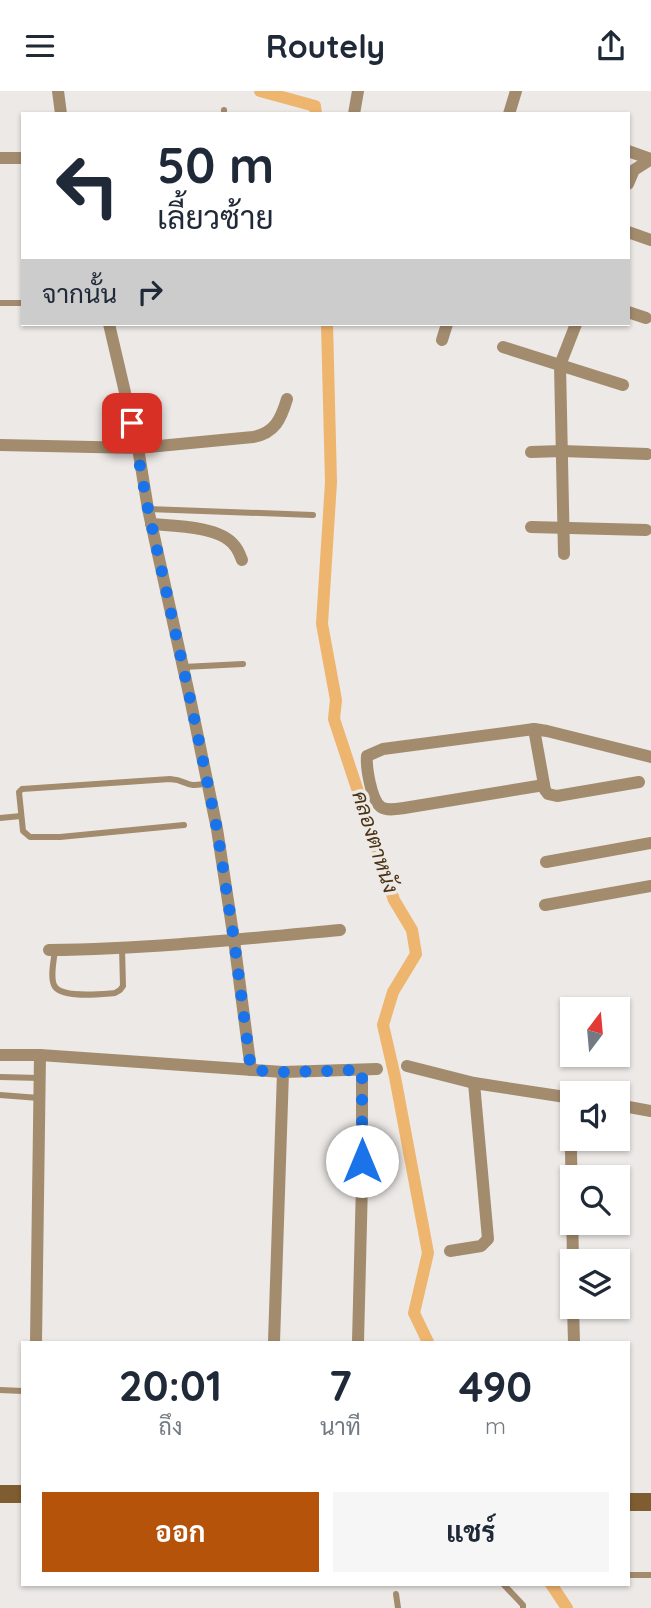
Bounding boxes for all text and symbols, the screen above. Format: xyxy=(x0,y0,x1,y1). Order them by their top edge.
text: Routely xyxy=(266,26,385,66)
icon: menu xyxy=(21,27,59,65)
icon: share xyxy=(592,27,630,65)
text: 50 m xyxy=(157,134,274,195)
icon: left xyxy=(42,140,133,231)
text: เลี้ยวซ้าย xyxy=(157,197,274,237)
icon: right xyxy=(131,273,169,311)
text: จากนั้น xyxy=(42,277,117,310)
pin xyxy=(102,393,162,453)
icon: arrive xyxy=(113,404,151,442)
water label: คลองตาหนัง xyxy=(347,787,405,896)
north arrow xyxy=(560,997,630,1067)
map controls xyxy=(560,997,630,1319)
button: sound xyxy=(560,1081,630,1151)
position arrow xyxy=(325,1124,399,1198)
button: search xyxy=(560,1165,630,1235)
button: layers xyxy=(560,1249,630,1319)
text: 20:01 xyxy=(119,1359,222,1412)
text: 7 xyxy=(329,1359,352,1412)
text: 490 xyxy=(459,1360,532,1413)
text: m xyxy=(485,1411,506,1440)
text: ถึง xyxy=(159,1412,182,1441)
text: นาที xyxy=(320,1412,361,1441)
button: ออก xyxy=(42,1492,319,1572)
button: แชร์ xyxy=(333,1492,609,1572)

